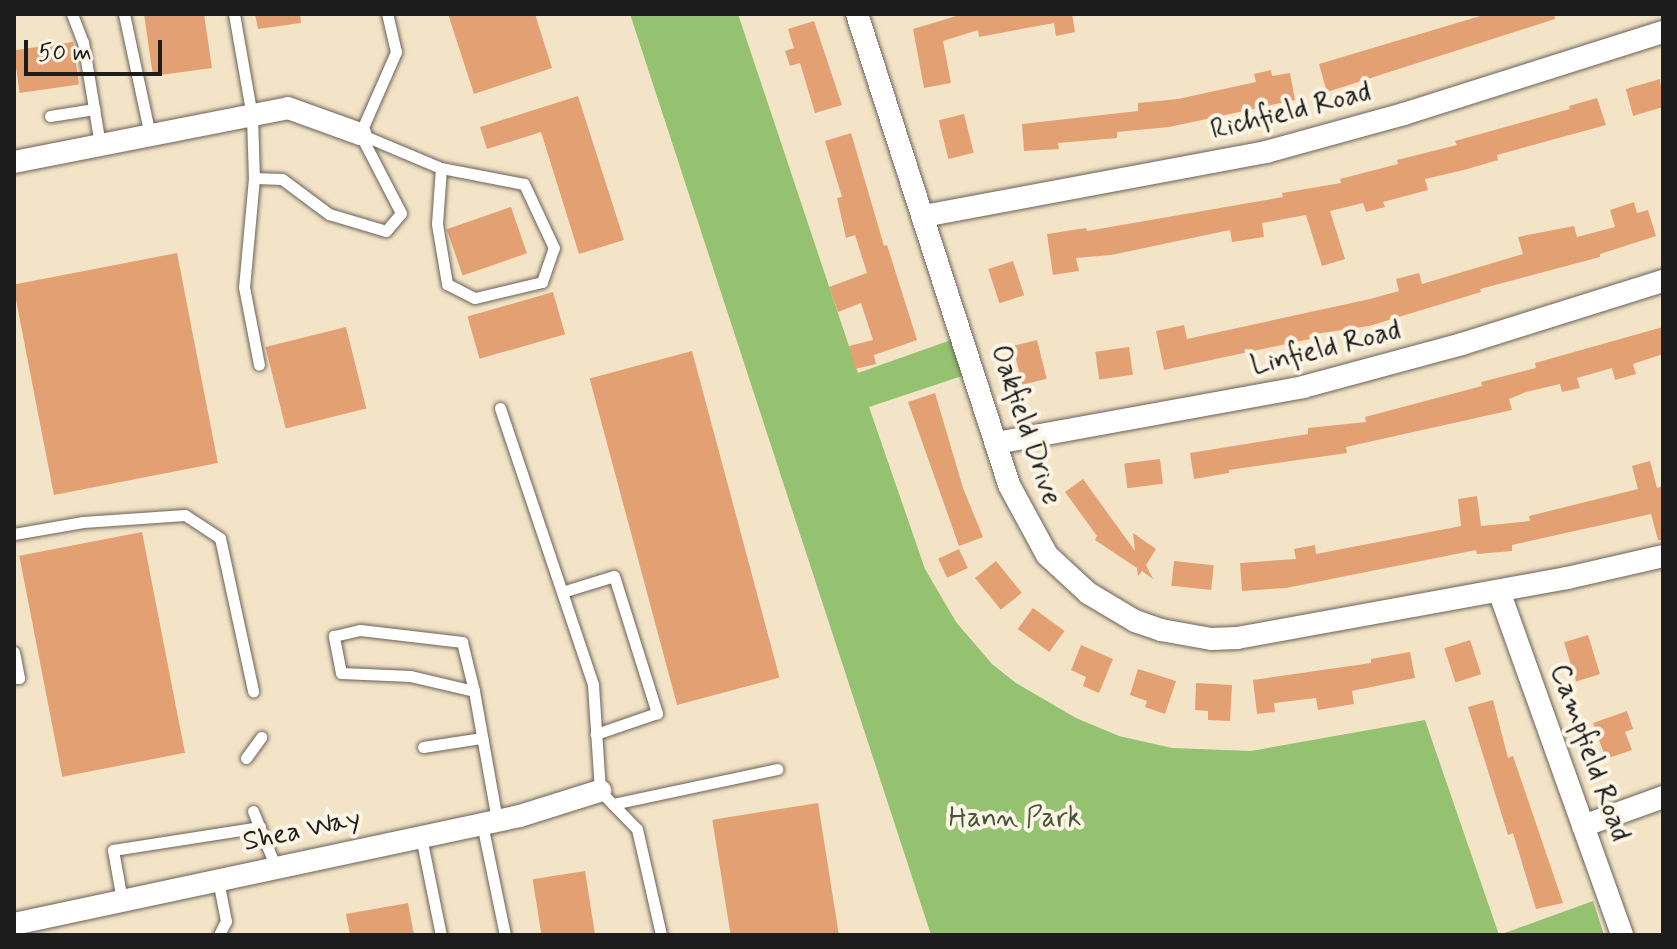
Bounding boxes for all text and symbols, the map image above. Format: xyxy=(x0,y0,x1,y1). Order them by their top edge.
scale bar xyxy=(28,24,166,74)
text: 50 m xyxy=(38,38,92,69)
street label: Richfield Road xyxy=(1208,76,1374,148)
street label: Linfield Road xyxy=(1248,314,1404,384)
street label: Oakfield Drive xyxy=(982,342,1068,508)
street label: Campfield Road xyxy=(1542,661,1636,845)
street label: Shea Way xyxy=(240,802,364,860)
park label: Hann Park xyxy=(949,802,1081,836)

